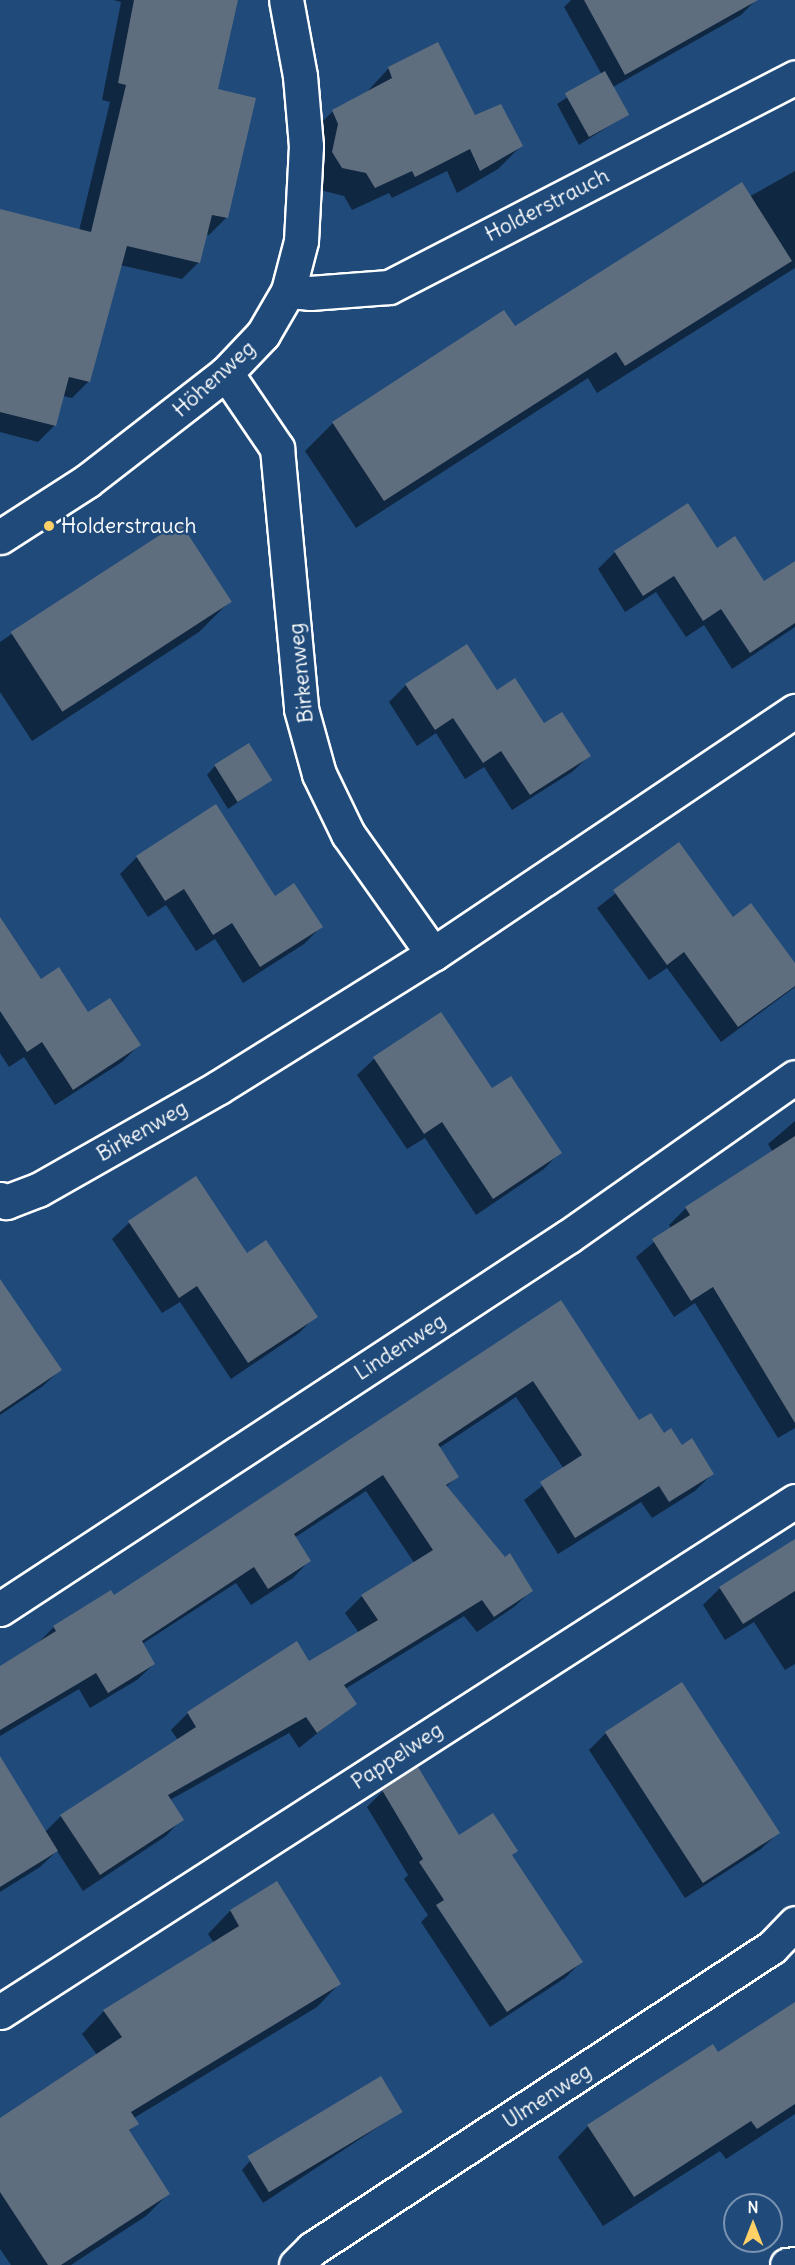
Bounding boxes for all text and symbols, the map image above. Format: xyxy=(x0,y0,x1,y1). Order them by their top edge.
street label: Holderstrauch xyxy=(481,163,613,247)
street label: Höhenweg xyxy=(168,336,260,422)
place label: Holderstrauch xyxy=(61,513,197,539)
marker: Holderstrauch xyxy=(42,519,56,533)
street label: Birkenweg xyxy=(283,622,319,724)
street label: Birkenweg xyxy=(92,1095,192,1167)
street label: Lindenweg xyxy=(350,1308,450,1386)
street label: Pappelweg xyxy=(347,1717,447,1795)
street label: Ulmenweg xyxy=(498,2058,596,2134)
north arrow xyxy=(723,2193,783,2253)
text: N xyxy=(747,2197,759,2217)

